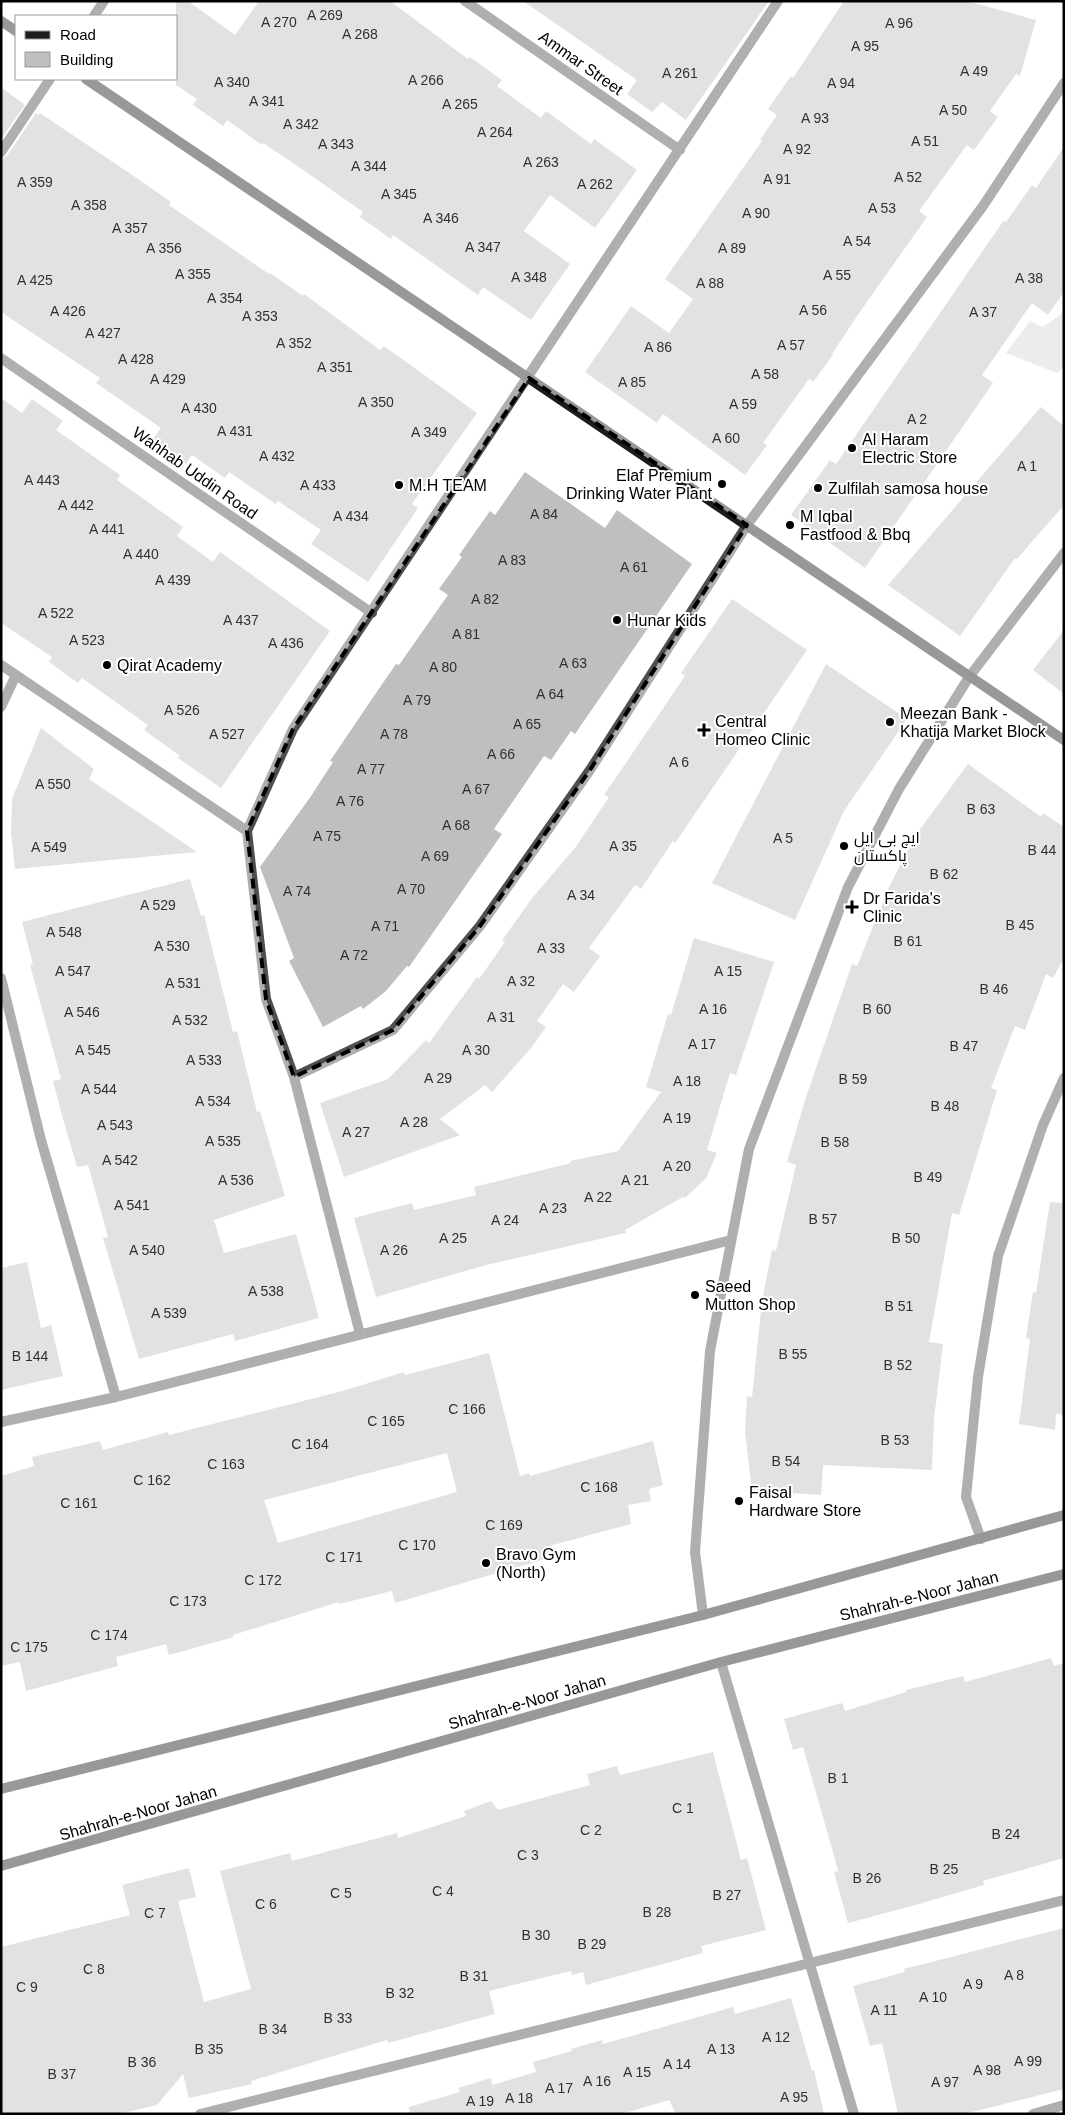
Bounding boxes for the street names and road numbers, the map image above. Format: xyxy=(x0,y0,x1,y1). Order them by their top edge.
street label: Ammar Street xyxy=(536,28,627,99)
street label: Wahhab Uddin Road xyxy=(130,424,260,522)
street label: Shahrah-e-Noor Jahan xyxy=(838,1568,1000,1624)
street label: Shahrah-e-Noor Jahan xyxy=(446,1671,608,1733)
street label: Shahrah-e-Noor Jahan xyxy=(57,1782,219,1844)

